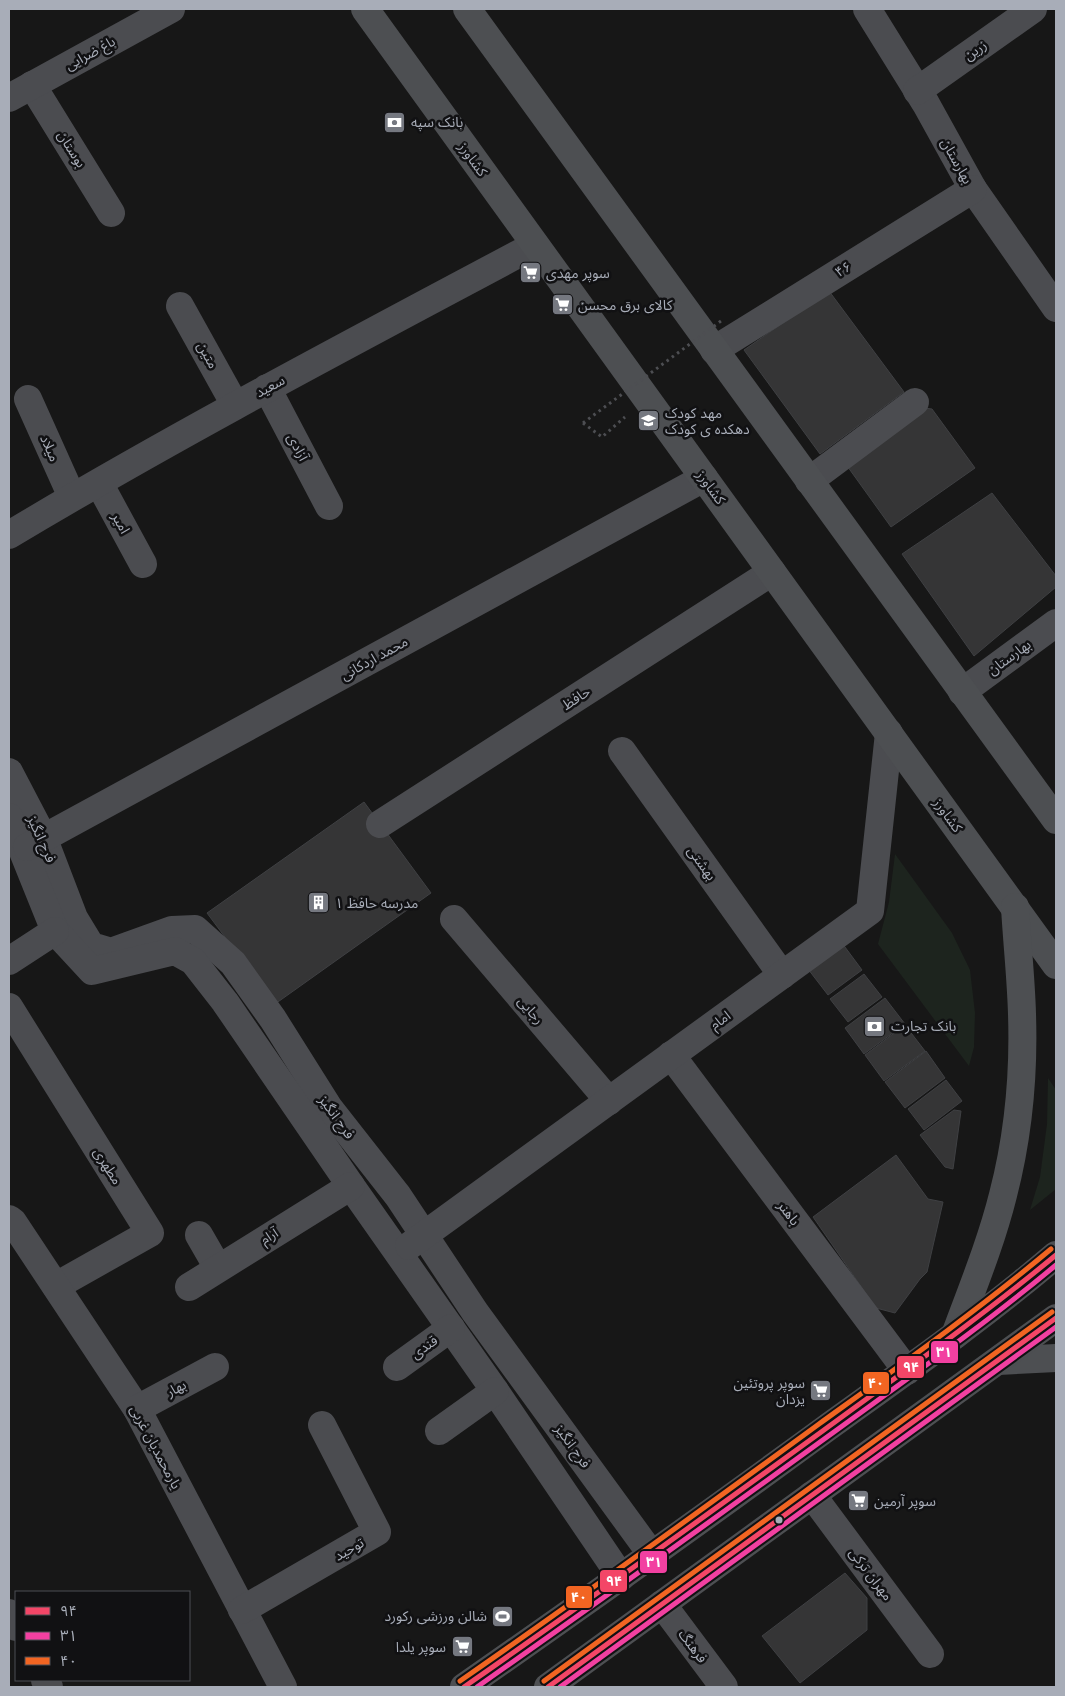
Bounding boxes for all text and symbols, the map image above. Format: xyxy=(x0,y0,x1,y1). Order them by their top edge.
street label: باغ ضرایی xyxy=(62,33,119,76)
street label: زرین xyxy=(960,36,990,64)
bank icon: بانک سپه xyxy=(383,110,407,134)
place label: بانک سپه xyxy=(411,114,463,132)
street label: بوستان xyxy=(54,128,90,171)
street label: بهارستان xyxy=(937,135,976,187)
street label: کشاورز xyxy=(454,138,491,180)
street label: ۴۶ xyxy=(832,258,854,280)
supermarket icon: سوپر مهدی xyxy=(518,261,542,285)
place label: سوپر مهدی xyxy=(546,265,610,283)
supermarket icon: کالای برق محسن xyxy=(550,293,574,317)
place label: کالای برق محسن xyxy=(578,297,673,314)
street label: متین xyxy=(193,339,222,372)
street label: سعید xyxy=(253,372,287,400)
place label: مهد کودک دهکده ی کودک xyxy=(665,405,750,438)
school or university icon: مهد کودک دهکده ی کودک xyxy=(637,409,661,433)
street label: آزادی xyxy=(283,431,312,465)
street label: میلاد xyxy=(37,432,63,464)
street label: کشاورز xyxy=(692,466,729,508)
street label: امیر xyxy=(107,509,133,537)
street label: محمد اردکانی xyxy=(338,633,411,684)
street label: بهارستان xyxy=(984,636,1035,679)
street label: حافظ xyxy=(559,683,593,713)
street label: کشاورز xyxy=(929,794,966,836)
street label: فرح انگیز xyxy=(21,812,59,866)
street label: بهشتی xyxy=(683,843,720,884)
building icon: مدرسه حافظ ۱ xyxy=(307,891,331,915)
place label: مدرسه حافظ ۱ xyxy=(335,895,418,912)
street label: رجایی xyxy=(514,993,547,1028)
street label: امام xyxy=(707,1007,735,1035)
bank icon: بانک تجارت xyxy=(863,1014,887,1038)
place label: بانک تجارت xyxy=(891,1018,957,1035)
street label: فرح انگیز xyxy=(313,1091,358,1144)
street label: مطهری xyxy=(90,1145,126,1188)
street label: باهنر xyxy=(773,1197,803,1229)
street label: آرام xyxy=(257,1224,283,1250)
street label: قندی xyxy=(408,1332,441,1363)
line badge: ۳۱ xyxy=(930,1340,959,1364)
text: ۳۱ xyxy=(936,1344,952,1360)
line badge: ۹۴ xyxy=(896,1355,925,1379)
text: ۹۴ xyxy=(903,1359,919,1375)
line badge: ۴۰ xyxy=(862,1371,890,1395)
place label: سوپر پروتئین یزدان xyxy=(733,1375,805,1408)
text: ۴۰ xyxy=(868,1375,884,1391)
street label: بهار xyxy=(162,1376,189,1401)
supermarket icon: سوپر پروتئین یزدان xyxy=(809,1379,833,1403)
street label: یارمحمدیان غربی xyxy=(126,1402,185,1492)
street label: فرح انگیز xyxy=(549,1420,594,1473)
supermarket icon: سوپر آرمین xyxy=(846,1489,870,1513)
place label: سوپر آرمین xyxy=(874,1493,936,1511)
unlabelled marker xyxy=(774,1515,784,1525)
street label: توحید xyxy=(331,1534,367,1565)
street label: مهران ترکی xyxy=(845,1545,896,1604)
line badge: ۳۱ xyxy=(639,1550,668,1574)
text: ۳۱ xyxy=(646,1554,662,1570)
line badge: ۹۴ xyxy=(599,1569,628,1593)
text: ۹۴ xyxy=(606,1573,622,1589)
line badge: ۴۰ xyxy=(565,1585,593,1609)
text: ۴۰ xyxy=(571,1589,587,1605)
legend xyxy=(15,1591,190,1681)
text: ۹۴ xyxy=(60,1602,77,1619)
sports icon: شالن ورزشی رکورد xyxy=(491,1604,515,1628)
place label: شالن ورزشی رکورد xyxy=(385,1608,487,1625)
street label: فرهنگ xyxy=(674,1626,711,1666)
text: ۳۱ xyxy=(60,1627,77,1644)
supermarket icon: سوپر یلدا xyxy=(450,1635,474,1659)
place label: سوپر یلدا xyxy=(396,1639,446,1657)
text: ۴۰ xyxy=(60,1652,77,1669)

